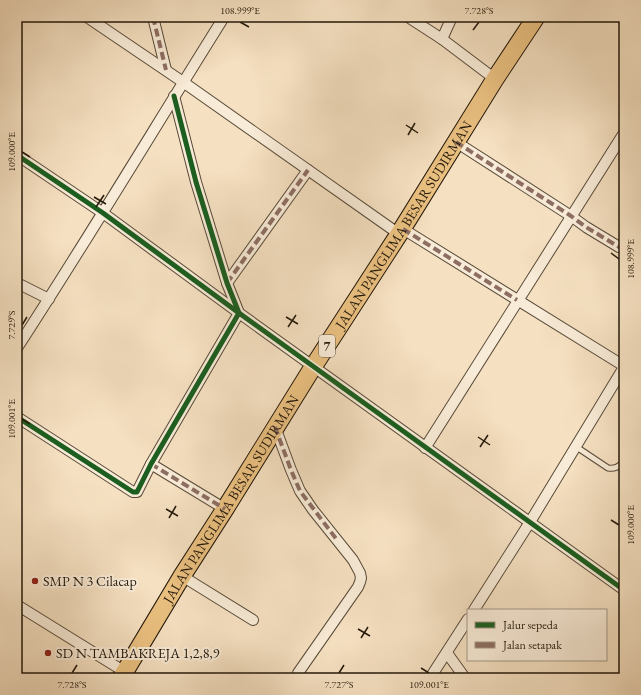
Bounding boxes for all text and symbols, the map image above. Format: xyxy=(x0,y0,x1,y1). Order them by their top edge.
text: 108.999°E xyxy=(220,4,260,17)
text: 7.728°S xyxy=(464,4,494,17)
street label: JALAN PANGLIMA BESAR SUDIRMAN xyxy=(331,118,476,333)
text: 109.000°E xyxy=(5,132,18,172)
text: 108.999°E xyxy=(624,239,637,279)
text: 7.729°S xyxy=(5,310,18,340)
road number: 7 xyxy=(319,335,335,357)
street label: JALAN PANGLIMA BESAR SUDIRMAN xyxy=(158,391,303,607)
text: 109.001°E xyxy=(5,399,18,439)
text: 109.000°E xyxy=(624,505,637,545)
place label: SMP N 3 Cilacap xyxy=(43,572,137,590)
marker: SMP N 3 Cilacap xyxy=(30,576,40,586)
legend xyxy=(467,609,607,661)
text: Jalur sepeda xyxy=(502,617,558,633)
text: Jalan setapak xyxy=(502,637,562,653)
place label: SD N TAMBAKREJA 1,2,8,9 xyxy=(56,644,220,662)
marker: SD N TAMBAKREJA 1,2,8,9 xyxy=(43,648,53,658)
text: 7.728°S xyxy=(57,678,87,691)
text: 7.727°S xyxy=(324,678,354,691)
text: 109.001°E xyxy=(409,678,449,691)

